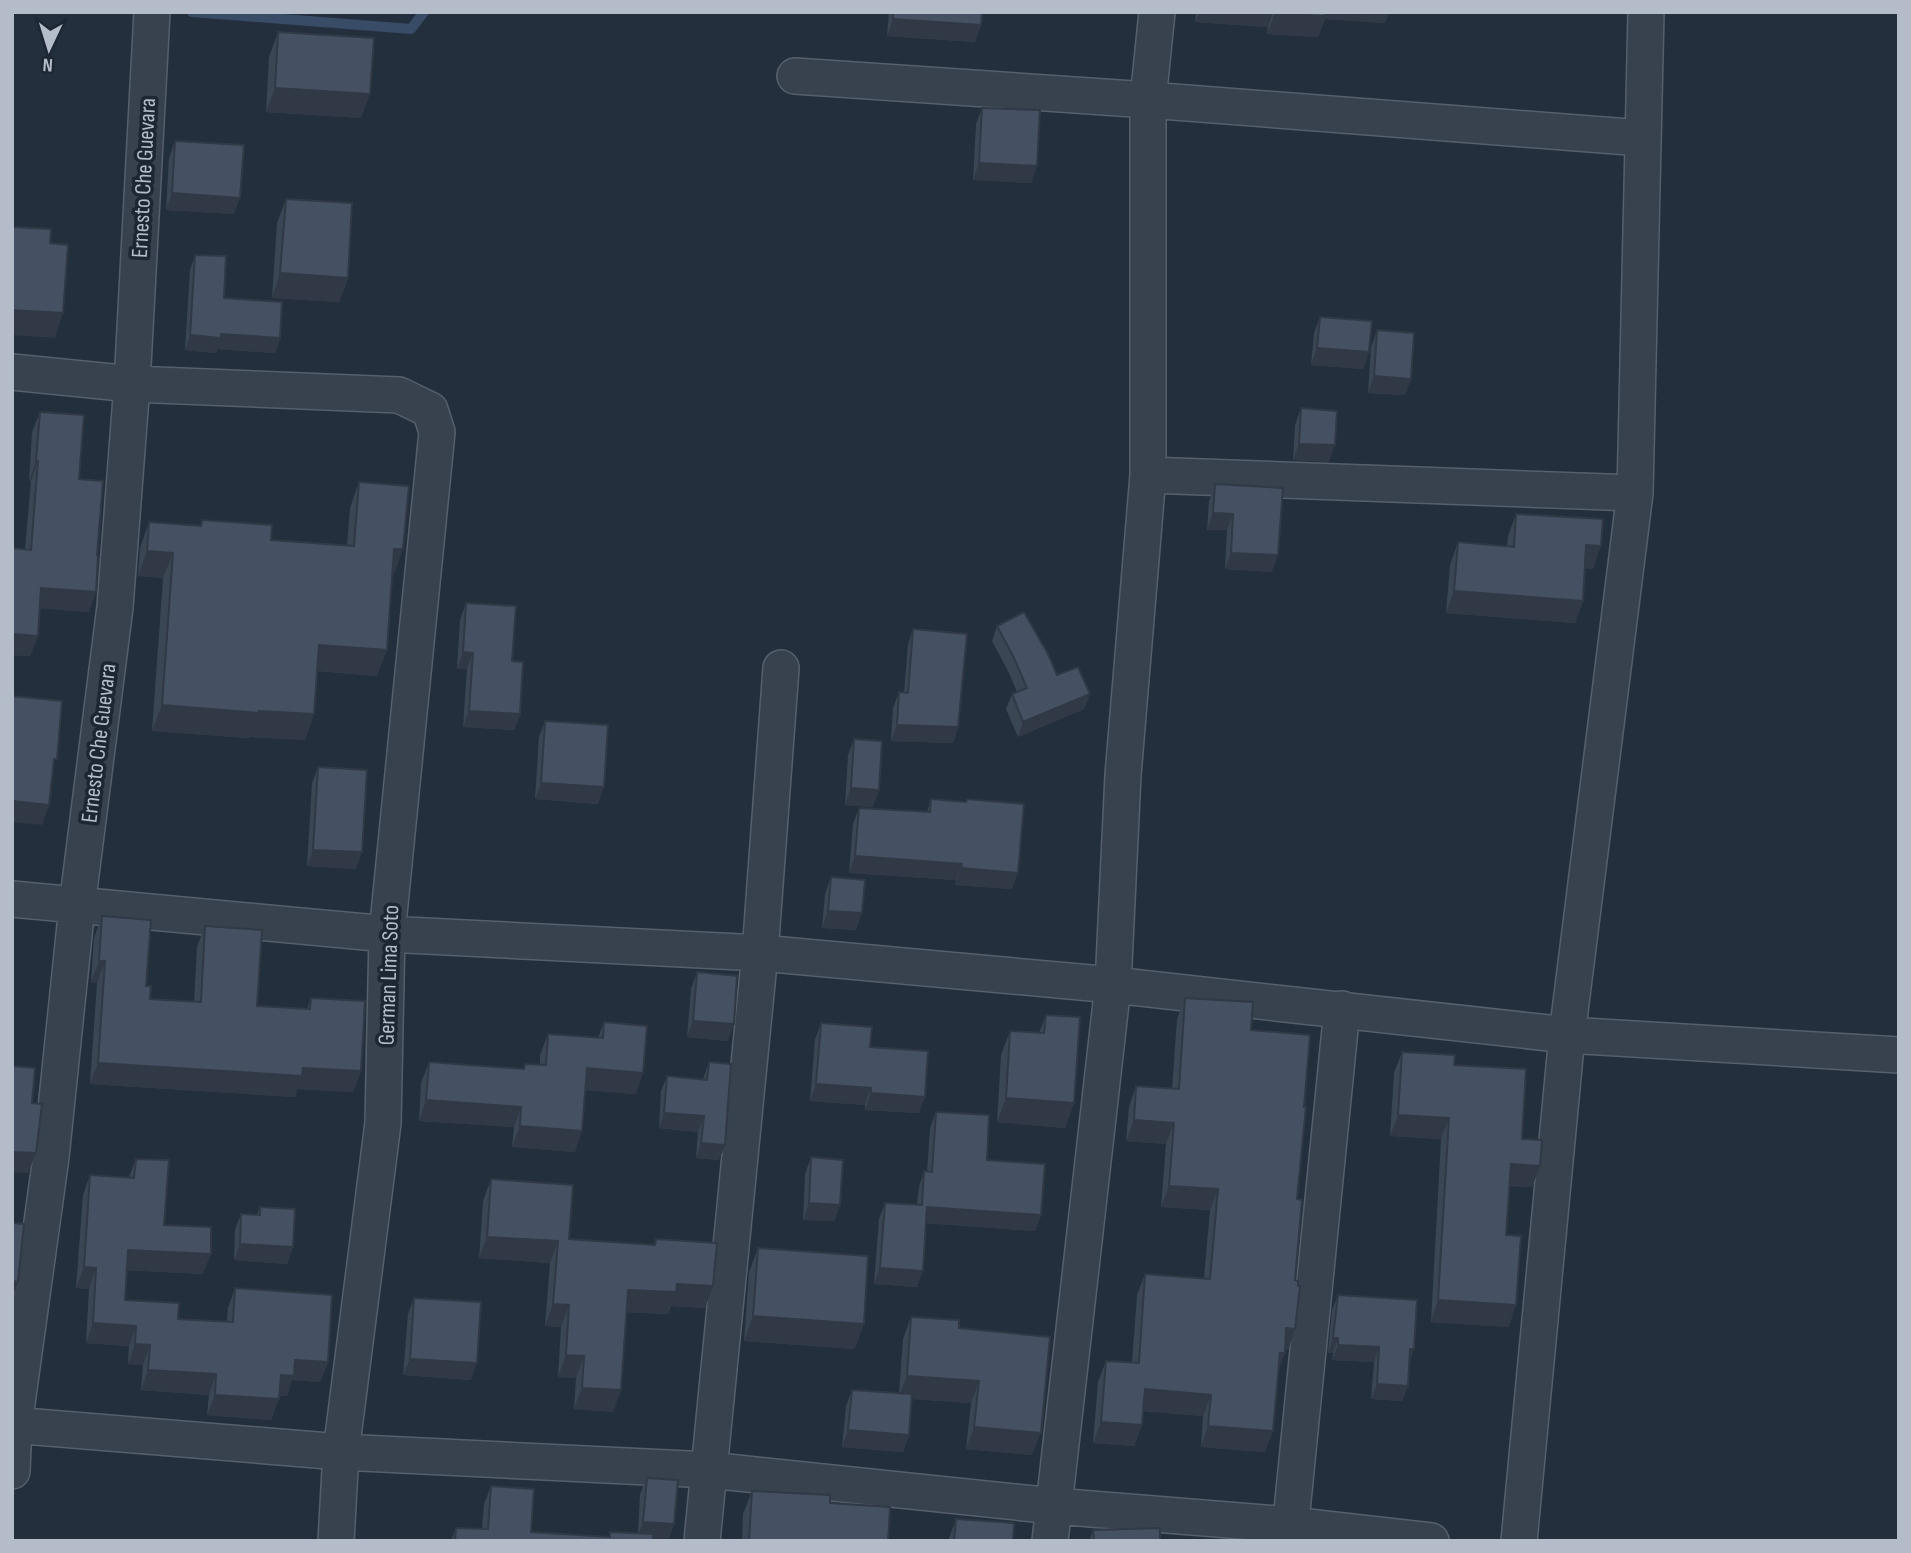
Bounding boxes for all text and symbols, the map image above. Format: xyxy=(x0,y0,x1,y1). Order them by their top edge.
north arrow xyxy=(14,14,84,84)
text: N xyxy=(42,53,54,76)
street label: Ernesto Che Guevara xyxy=(126,97,162,259)
street label: Ernesto Che Guevara xyxy=(75,662,123,824)
street label: German Lima Soto xyxy=(373,904,405,1046)

